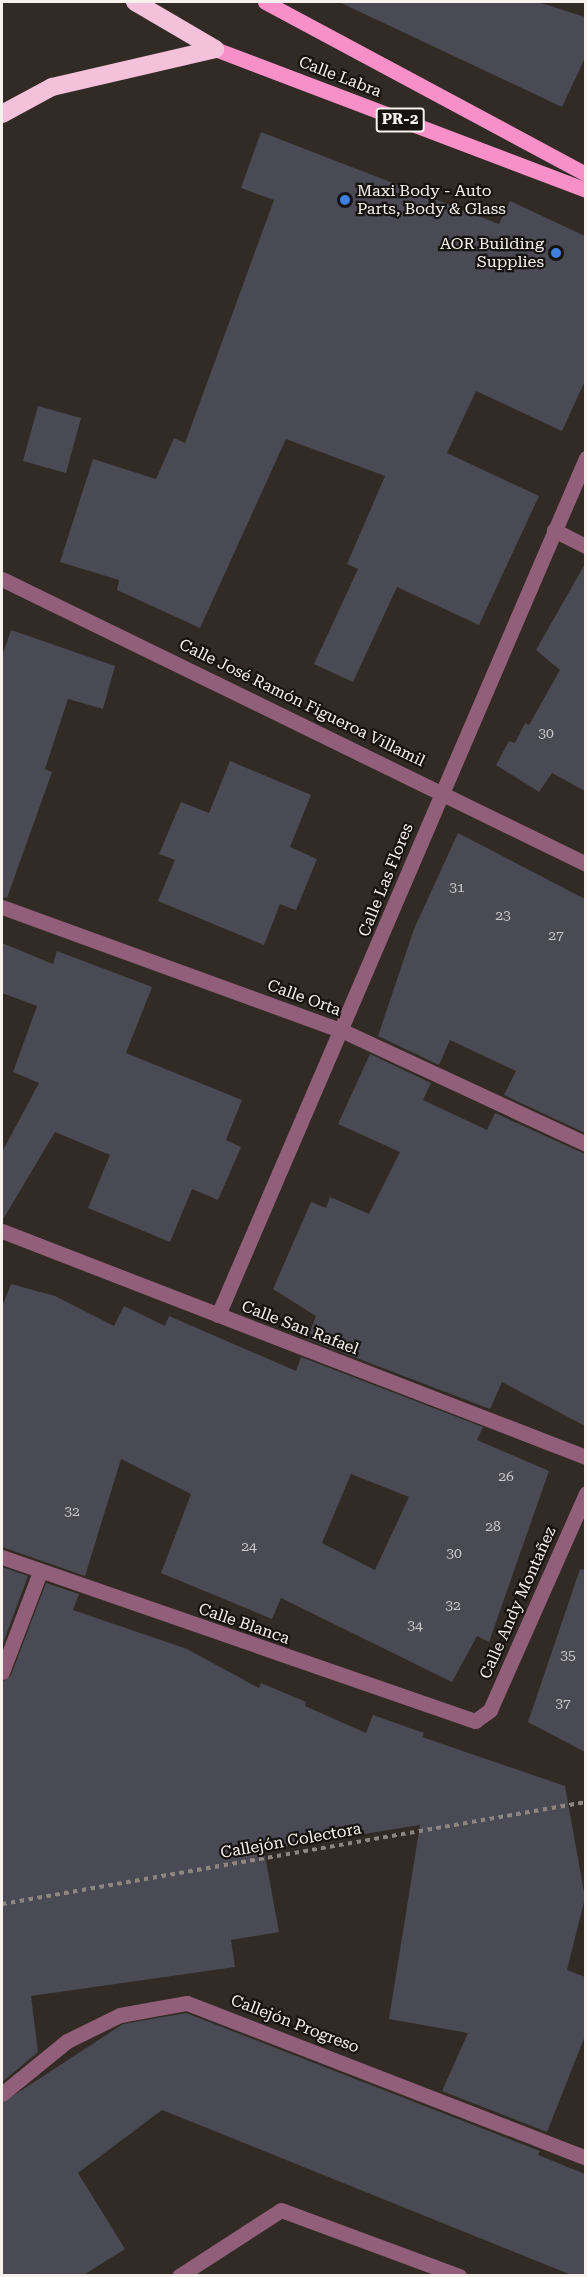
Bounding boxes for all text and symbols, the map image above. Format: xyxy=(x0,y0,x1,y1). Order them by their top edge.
street label: Calle Labra xyxy=(296,52,384,102)
road number: PR-2 xyxy=(374,108,426,132)
place label: Maxi Body - Auto Parts, Body & Glass xyxy=(357,181,506,219)
marker: Maxi Body - Auto Parts, Body & Glass xyxy=(338,193,352,207)
place label: AOR Building Supplies xyxy=(440,234,544,272)
marker: AOR Building Supplies xyxy=(549,246,563,260)
street label: Calle José Ramón Figueroa Villamil xyxy=(176,635,428,771)
house number: 30 xyxy=(538,725,554,741)
street label: Calle Las Flores xyxy=(355,821,417,939)
house number: 31 xyxy=(449,879,465,895)
house number: 23 xyxy=(495,907,511,923)
house number: 27 xyxy=(548,927,564,943)
street label: Calle Orta xyxy=(265,976,343,1020)
street label: Calle San Rafael xyxy=(239,1297,361,1359)
house number: 26 xyxy=(498,1468,514,1484)
house number: 32 xyxy=(64,1503,80,1519)
house number: 28 xyxy=(485,1518,501,1534)
street label: Calle Andy Montañez xyxy=(476,1524,560,1682)
house number: 24 xyxy=(241,1538,257,1554)
house number: 30 xyxy=(446,1545,462,1561)
house number: 32 xyxy=(445,1597,461,1613)
street label: Calle Blanca xyxy=(196,1599,292,1649)
house number: 34 xyxy=(407,1617,423,1633)
house number: 35 xyxy=(560,1647,576,1663)
house number: 37 xyxy=(555,1695,571,1711)
street label: Callejón Colectora xyxy=(219,1819,363,1863)
street label: Callejón Progreso xyxy=(228,1991,362,2057)

